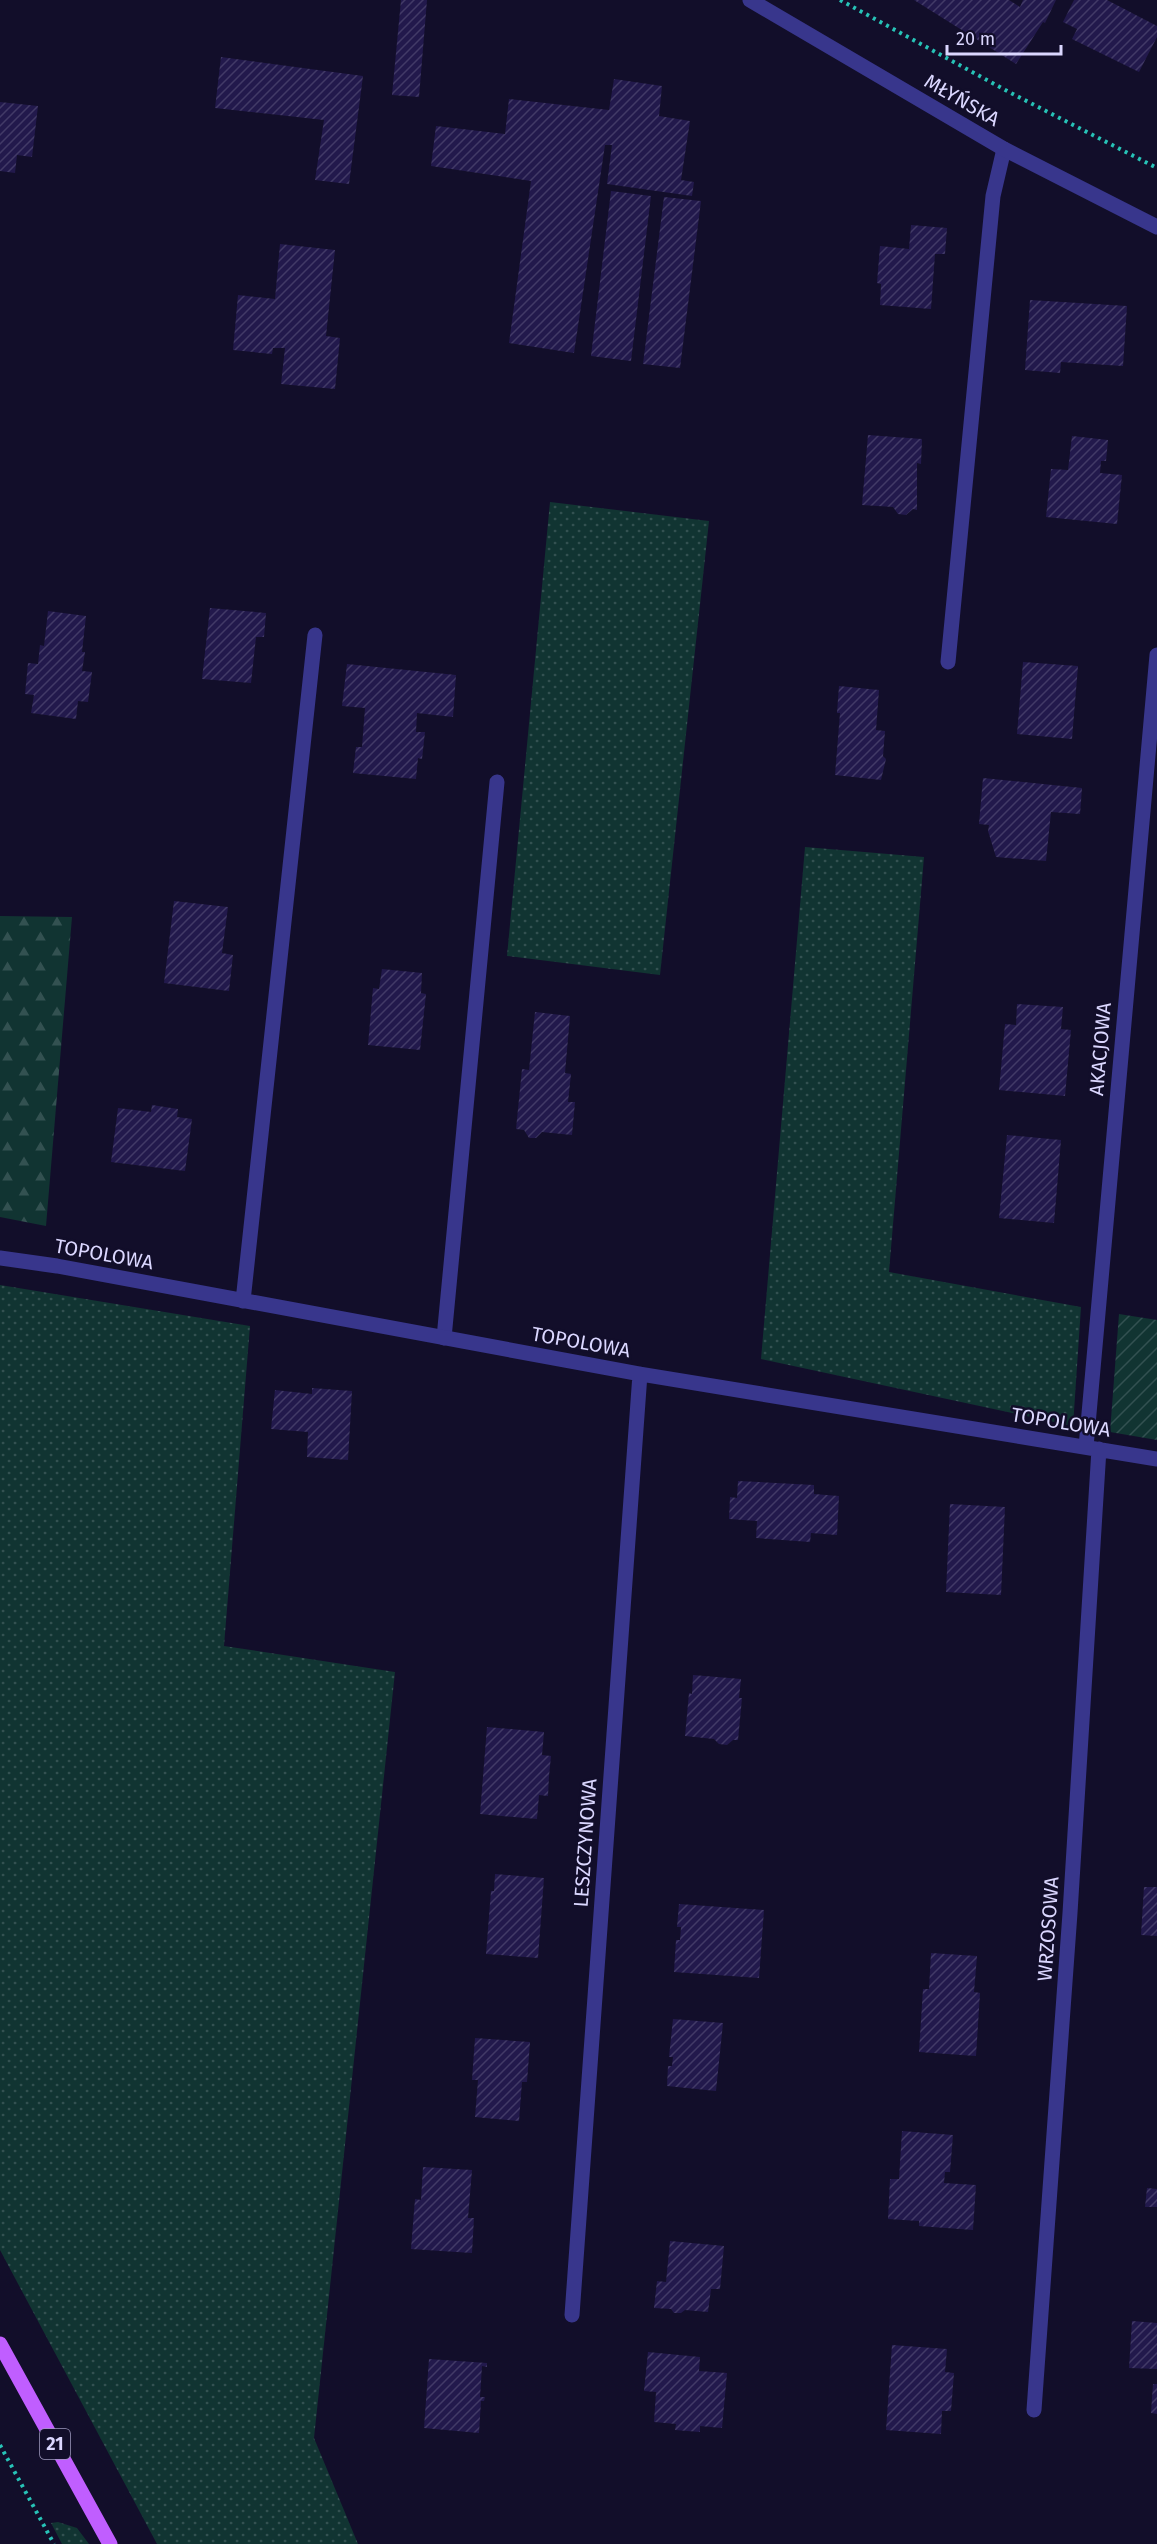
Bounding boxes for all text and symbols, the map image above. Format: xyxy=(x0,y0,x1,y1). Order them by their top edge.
scale bar xyxy=(947,18,1061,56)
text: 20 m xyxy=(956,28,995,50)
street label: MŁYŃSKA xyxy=(920,69,1004,131)
street label: AKACJOWA xyxy=(1084,1001,1116,1097)
street label: TOPOLOWA xyxy=(53,1234,156,1275)
street label: TOPOLOWA xyxy=(530,1322,633,1363)
street label: TOPOLOWA xyxy=(1010,1402,1113,1442)
street label: LESZCZYNOWA xyxy=(569,1777,602,1908)
street label: WRZOSOWA xyxy=(1032,1875,1064,1982)
road number: 21 xyxy=(40,2429,70,2459)

